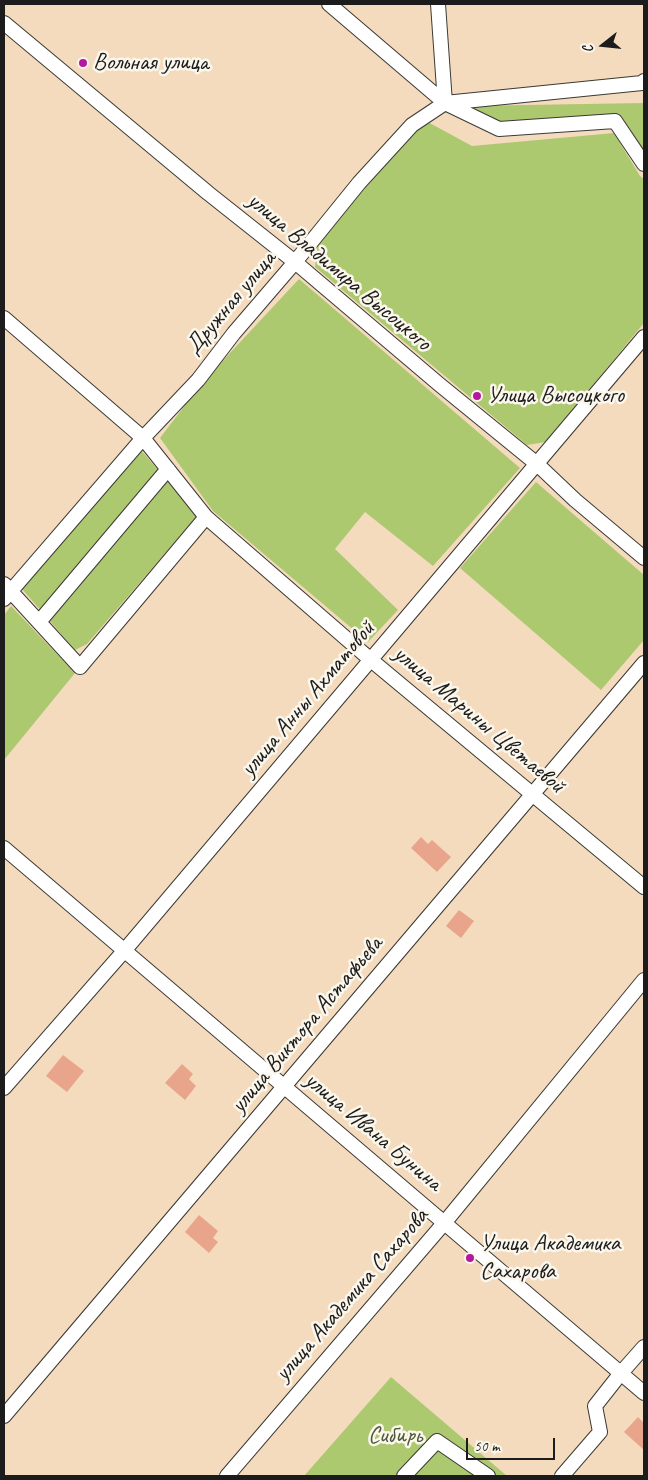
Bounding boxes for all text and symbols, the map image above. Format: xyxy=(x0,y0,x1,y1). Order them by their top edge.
north arrow xyxy=(578,20,628,70)
text: С xyxy=(579,44,597,55)
place label: Вольная улица xyxy=(93,49,208,77)
marker: Вольная улица xyxy=(77,57,89,69)
street label: улица Владимира Высоцкого xyxy=(241,187,437,357)
street label: Дружная улица xyxy=(180,246,282,360)
place label: Улица Высоцкого xyxy=(487,382,624,410)
marker: Улица Высоцкого xyxy=(471,390,483,402)
street label: улица Анны Ахматовой xyxy=(234,615,382,783)
street label: улица Марины Цветаевой xyxy=(387,640,571,800)
street label: улица Виктора Астафьева xyxy=(225,931,389,1119)
street label: улица Ивана Бунина xyxy=(299,1066,447,1198)
street label: улица Академика Сахарова xyxy=(269,1203,435,1387)
place label: Улица Академика Сахарова xyxy=(480,1230,620,1286)
marker: Улица Академика Сахарова xyxy=(464,1252,476,1264)
park label: Сибирь xyxy=(368,1422,422,1450)
scale bar xyxy=(468,1428,557,1460)
text: 50 m xyxy=(474,1437,500,1456)

